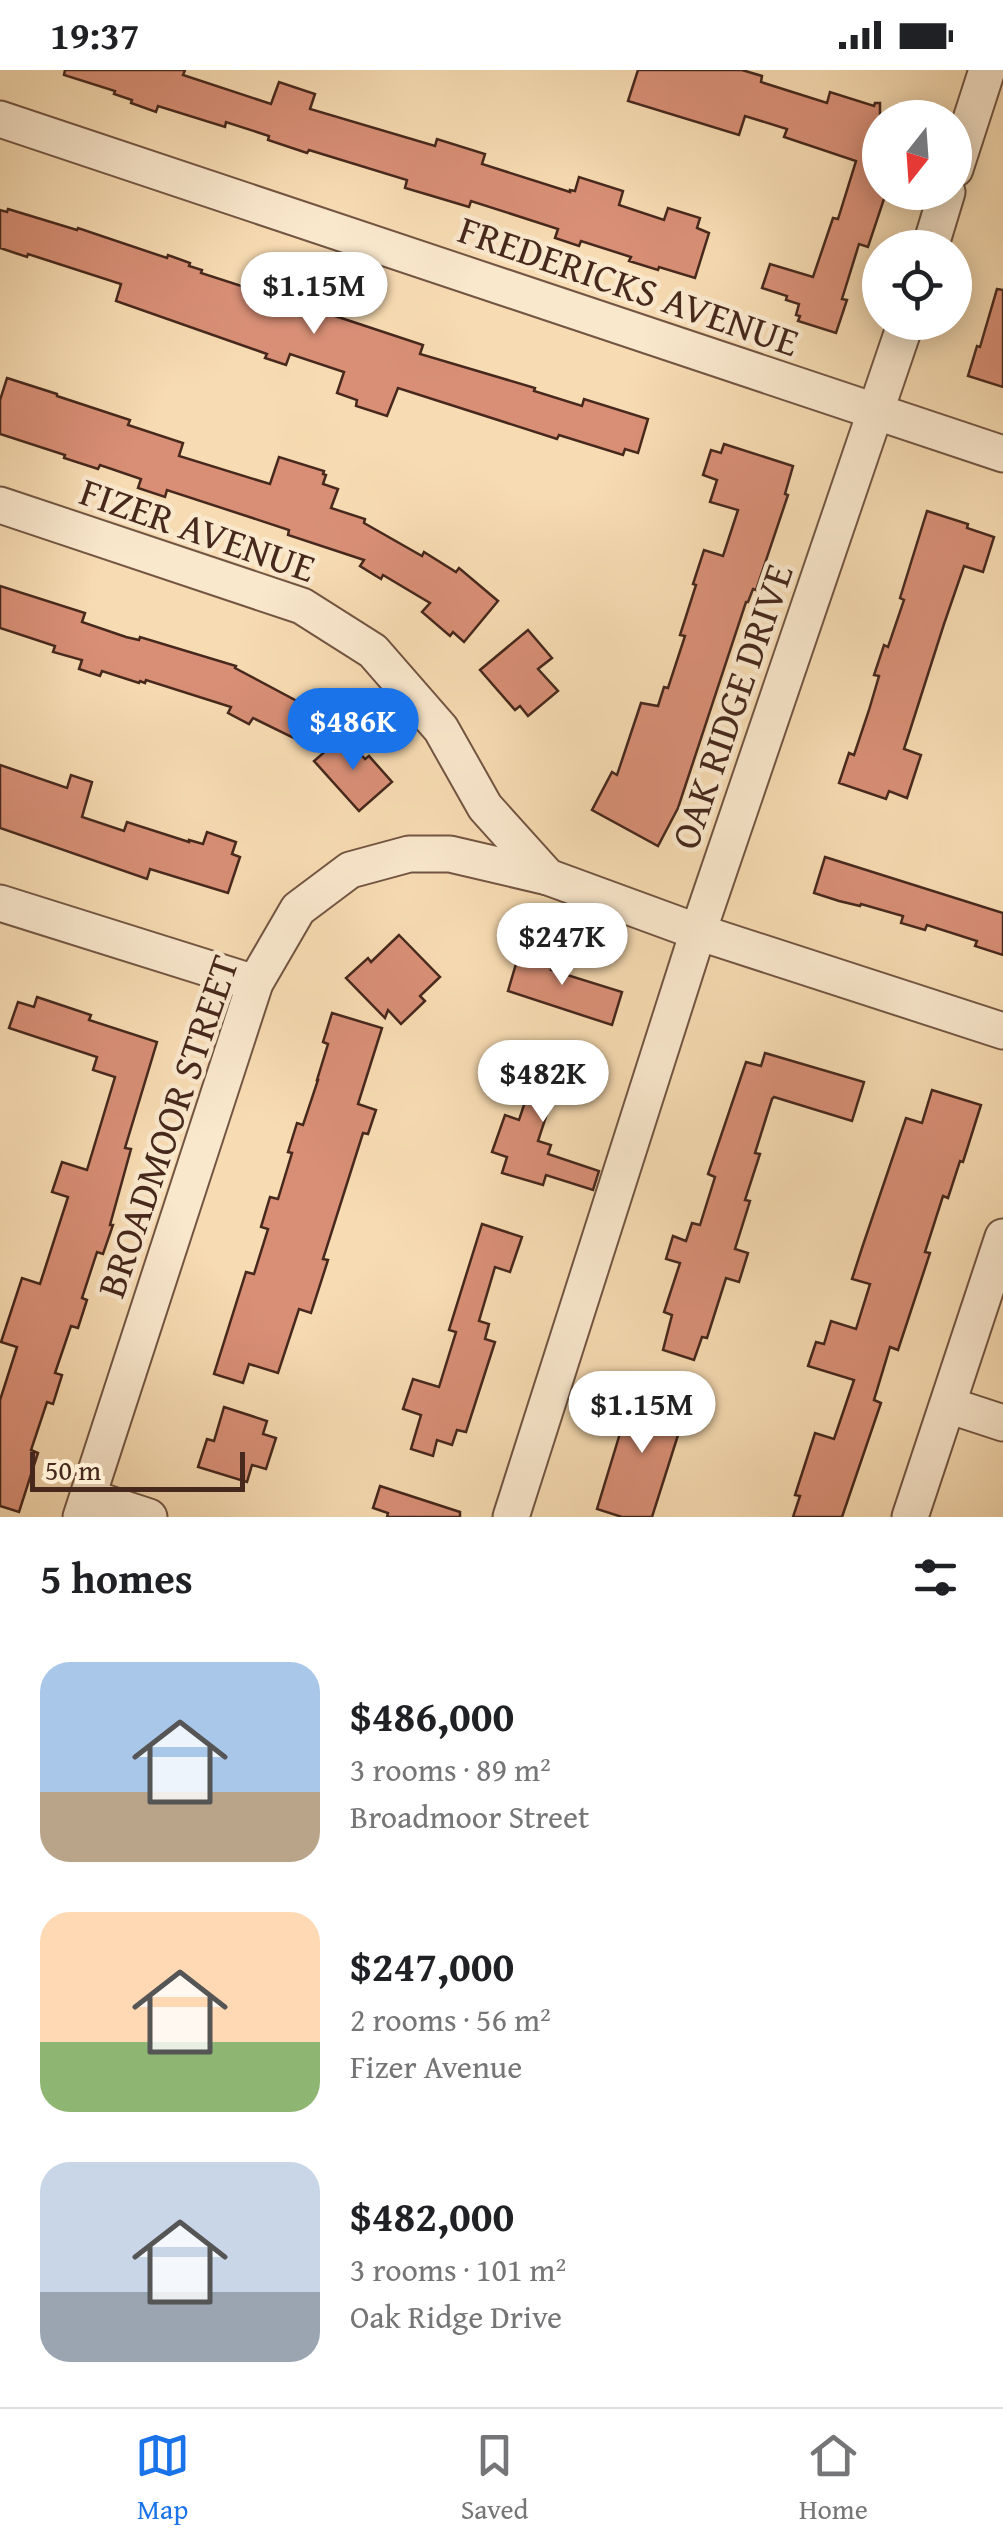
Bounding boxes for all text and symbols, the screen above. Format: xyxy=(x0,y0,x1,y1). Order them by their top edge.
text: 19:37 xyxy=(50,7,140,63)
north arrow xyxy=(862,100,972,210)
map controls xyxy=(862,100,972,340)
street label: FREDERICKS AVENUE xyxy=(451,199,807,371)
button: locate xyxy=(862,230,972,340)
pin: $1.15M xyxy=(233,252,395,337)
text: $1.15M xyxy=(263,261,365,308)
street label: FIZER AVENUE xyxy=(72,461,324,597)
street label: OAK RIDGE DRIVE xyxy=(655,555,807,857)
pin: $486K xyxy=(283,688,423,773)
text: $486K xyxy=(310,697,396,744)
pin: $247K xyxy=(492,903,632,988)
text: $247K xyxy=(519,912,605,959)
street label: BROADMOOR STREET xyxy=(81,947,253,1305)
pin: $482K xyxy=(473,1040,613,1125)
text: $482K xyxy=(500,1049,586,1096)
pin: $1.15M xyxy=(561,1371,723,1456)
text: $1.15M xyxy=(591,1380,693,1427)
scale bar xyxy=(30,1447,245,1492)
text: 50 m xyxy=(45,1449,101,1490)
text: 5 homes xyxy=(40,1547,193,1608)
icon: filters xyxy=(908,1550,963,1605)
text: $486,000 xyxy=(350,1685,514,1746)
icon: home xyxy=(120,1702,240,1822)
text: 3 rooms · 89 m² xyxy=(350,1746,551,1793)
text: Broadmoor Street xyxy=(350,1793,589,1840)
text: $247,000 xyxy=(350,1935,514,1996)
icon: home xyxy=(120,1952,240,2072)
text: 2 rooms · 56 m² xyxy=(350,1996,551,2043)
text: Fizer Avenue xyxy=(350,2043,522,2090)
text: $482,000 xyxy=(350,2185,514,2246)
icon: home xyxy=(120,2202,240,2322)
text: 3 rooms · 101 m² xyxy=(350,2246,566,2293)
text: Oak Ridge Drive xyxy=(350,2293,562,2340)
tab: Map xyxy=(135,2428,190,2529)
tab: Saved xyxy=(461,2428,528,2529)
tab: Home xyxy=(799,2428,868,2529)

